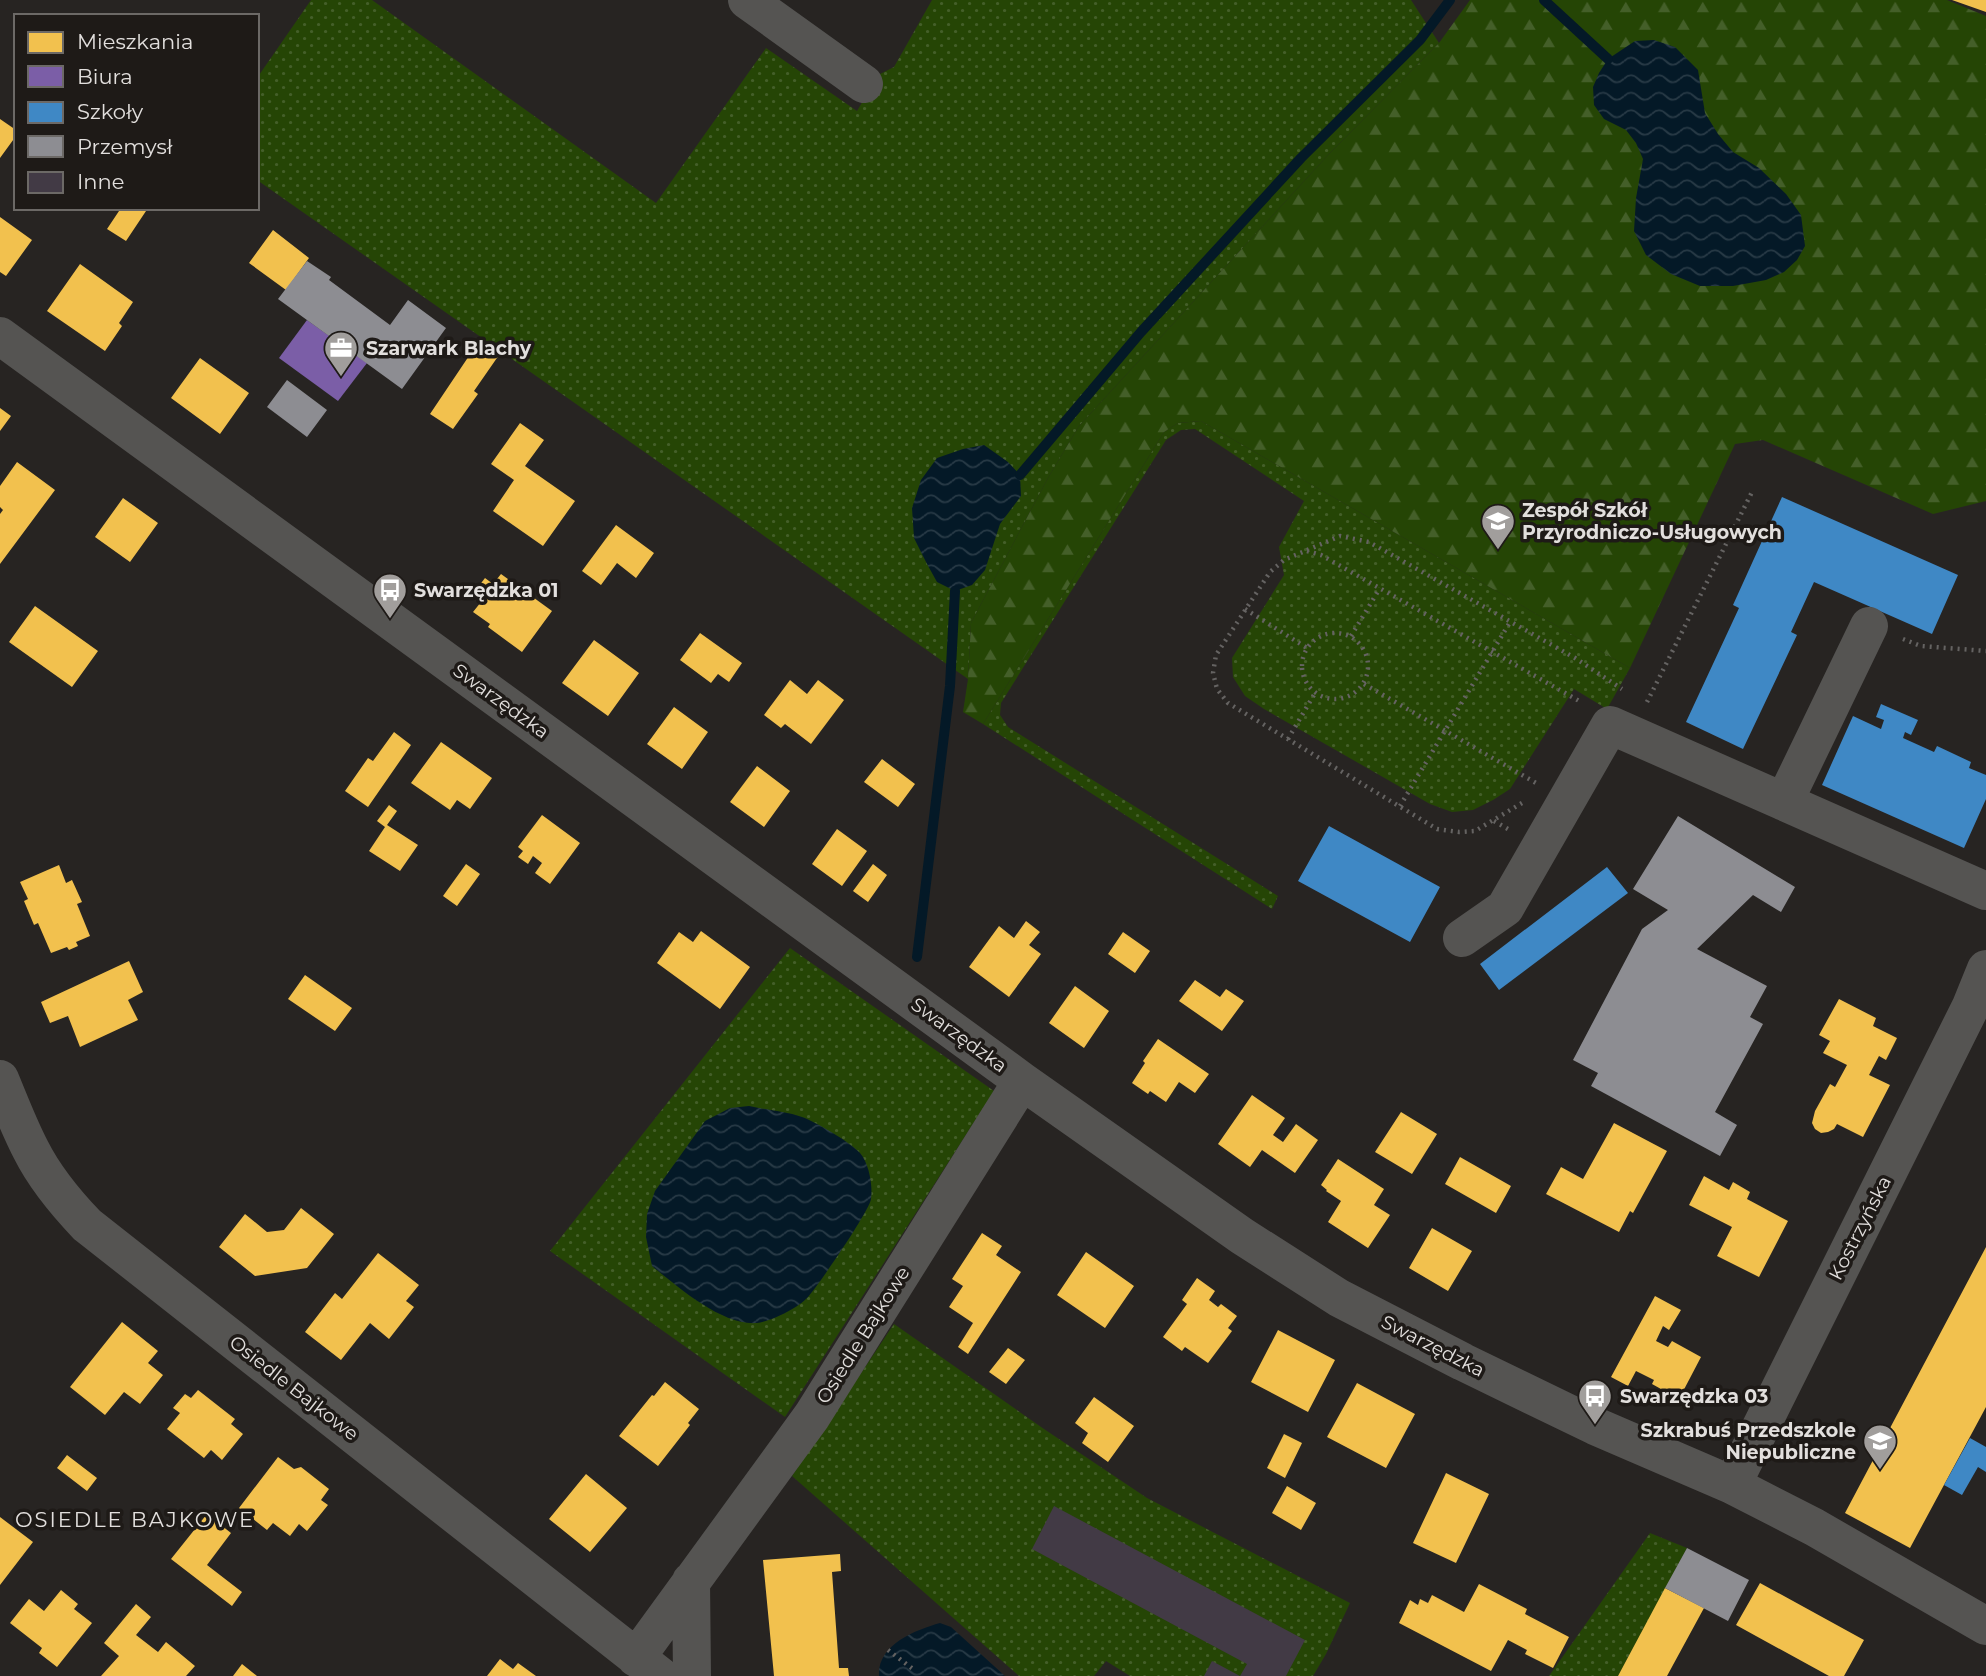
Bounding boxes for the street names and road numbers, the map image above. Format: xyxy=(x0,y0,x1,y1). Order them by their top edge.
street label: Swarzędzka xyxy=(449,659,553,743)
street label: Swarzędzka xyxy=(907,993,1011,1077)
street label: Kostrzyńska xyxy=(1824,1172,1896,1284)
street label: Osiedle Bajkowe xyxy=(812,1262,914,1408)
street label: Swarzędzka xyxy=(1378,1310,1488,1382)
street label: Osiedle Bajkowe xyxy=(225,1330,363,1446)

